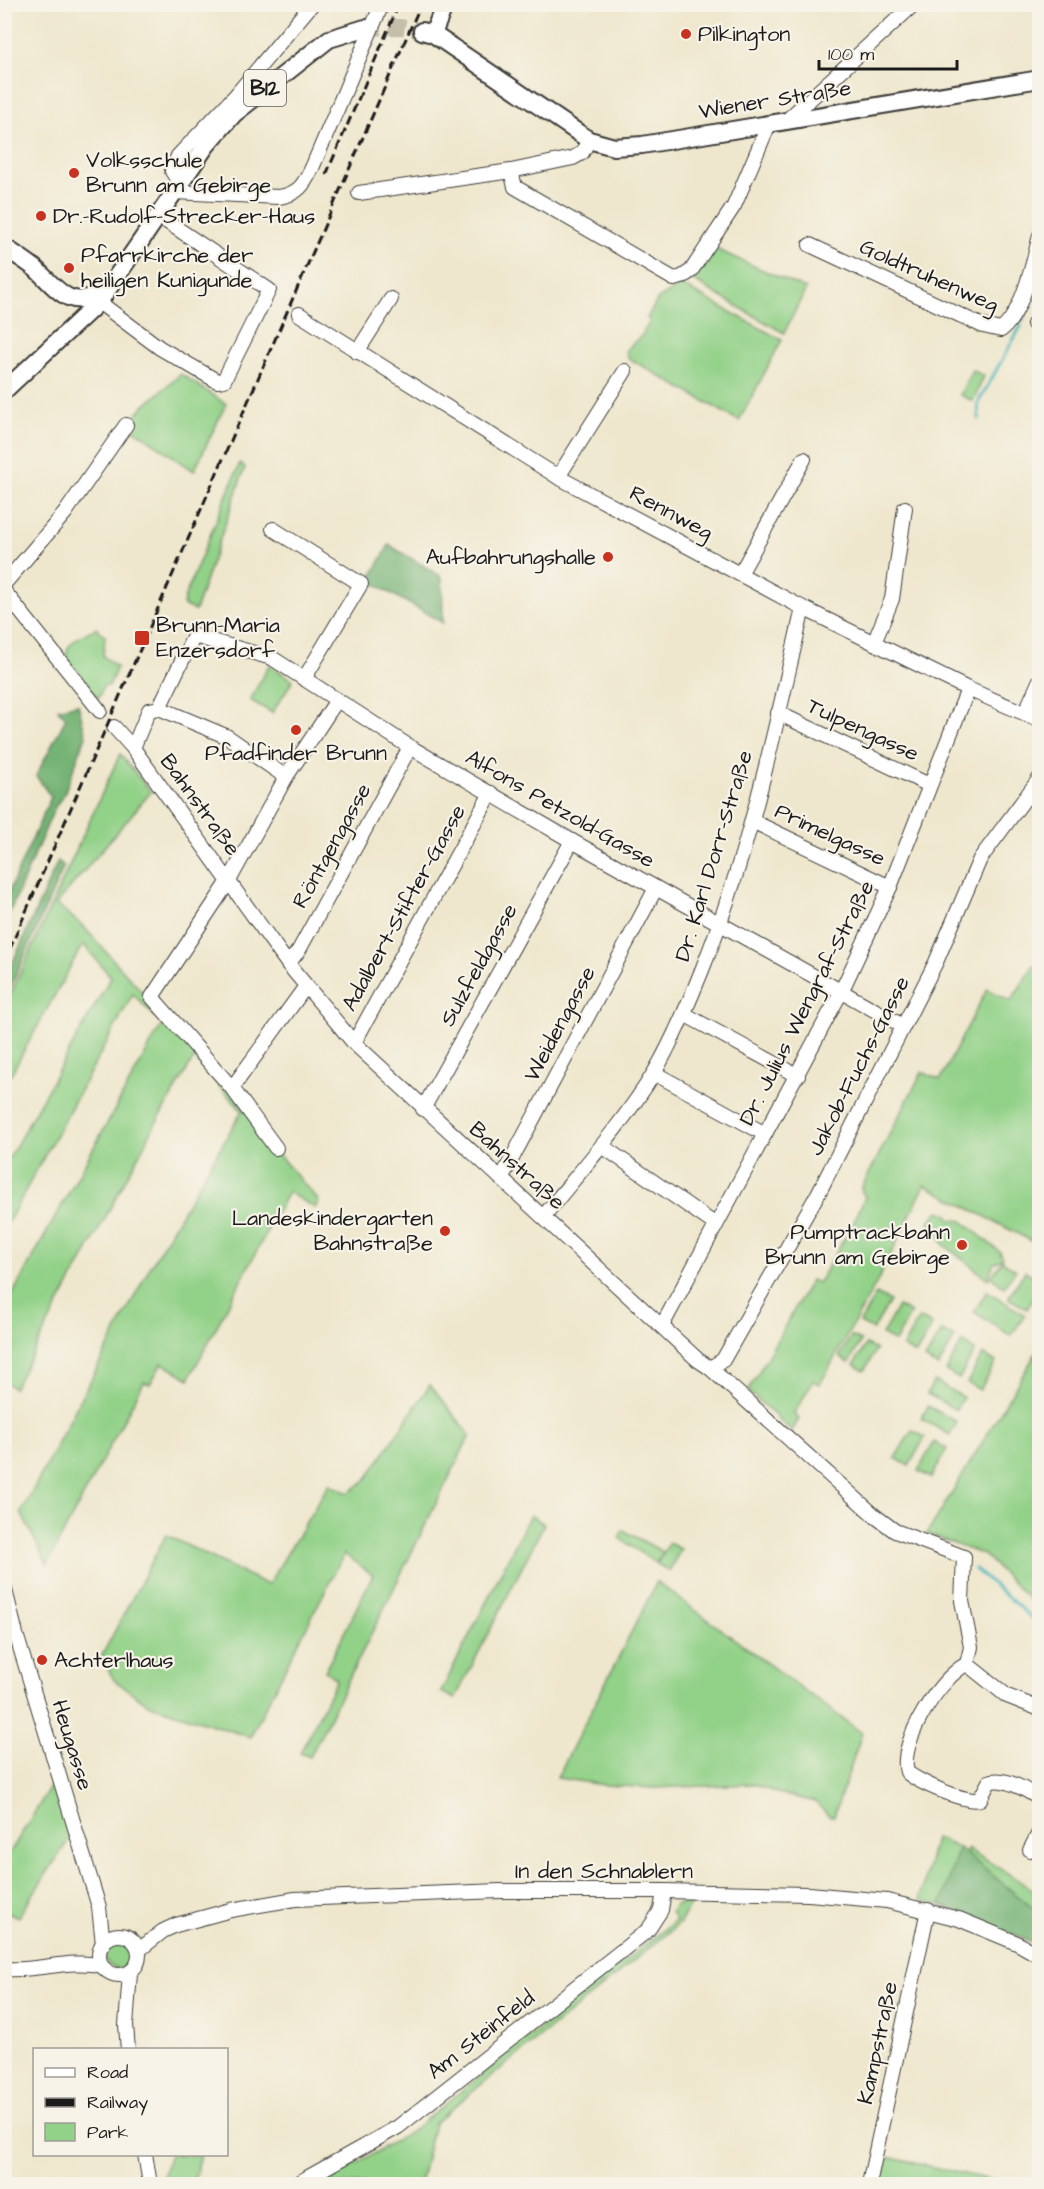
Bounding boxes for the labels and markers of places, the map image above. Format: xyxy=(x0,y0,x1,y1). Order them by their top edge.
place label: Pilkington xyxy=(698,19,790,51)
marker: Pilkington xyxy=(679,27,693,41)
place label: Volksschule Brunn am Gebirge xyxy=(86,145,271,202)
marker: Volksschule Brunn am Gebirge xyxy=(67,166,81,180)
place label: Dr.-Rudolf-Strecker-Haus xyxy=(53,201,315,232)
marker: Dr.-Rudolf-Strecker-Haus xyxy=(34,209,48,223)
place label: Pfarrkirche der heiligen Kunigunde xyxy=(81,240,253,297)
marker: Pfarrkirche der heiligen Kunigunde xyxy=(62,261,76,275)
place label: Aufbahrungshalle xyxy=(426,542,596,574)
marker: Aufbahrungshalle xyxy=(601,550,615,564)
place label: Brunn-Maria Enzersdorf xyxy=(156,610,280,666)
marker: Brunn-Maria Enzersdorf xyxy=(133,629,151,647)
marker: Pfadfinder Brunn xyxy=(289,723,303,737)
place label: Pfadfinder Brunn xyxy=(205,738,387,769)
place label: Landeskindergarten Bahnstraße xyxy=(232,1203,433,1259)
place label: Pumptrackbahn Brunn am Gebirge xyxy=(765,1217,950,1274)
marker: Landeskindergarten Bahnstraße xyxy=(438,1224,452,1238)
marker: Pumptrackbahn Brunn am Gebirge xyxy=(955,1238,969,1252)
place label: Achterlhaus xyxy=(54,1645,174,1676)
marker: Achterlhaus xyxy=(35,1653,49,1667)

